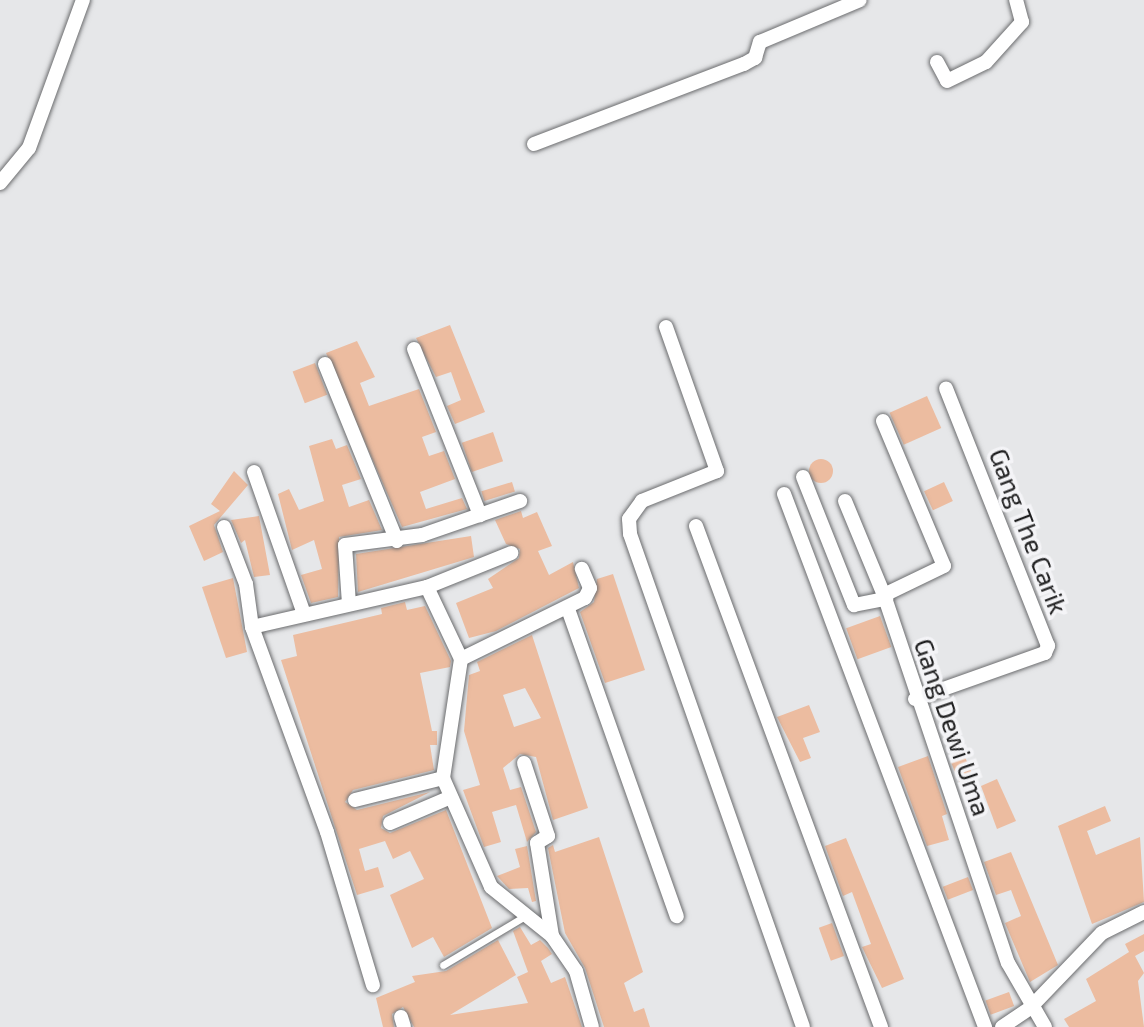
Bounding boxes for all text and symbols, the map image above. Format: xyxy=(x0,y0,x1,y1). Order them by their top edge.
street label: Gang The Carik xyxy=(983,444,1075,618)
street label: Gang Dewi Uma xyxy=(908,634,998,820)

